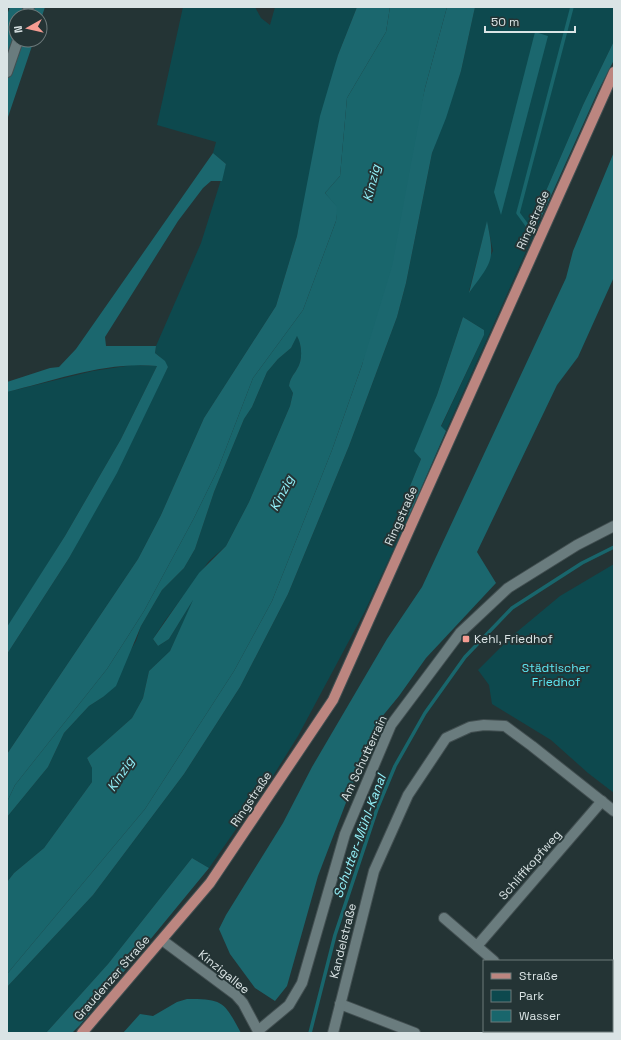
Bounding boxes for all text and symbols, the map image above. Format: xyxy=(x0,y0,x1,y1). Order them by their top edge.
north arrow xyxy=(8,8,48,48)
scale bar xyxy=(485,8,575,34)
text: 50 m xyxy=(491,14,519,30)
text: N xyxy=(11,25,26,34)
water label: Kinzig xyxy=(359,162,384,203)
street label: Ringstraße xyxy=(513,188,553,252)
water label: Kinzig xyxy=(265,472,298,514)
street label: Ringstraße xyxy=(381,484,421,548)
place label: Kehl, Friedhof xyxy=(474,631,553,647)
marker: Kehl, Friedhof xyxy=(461,634,471,644)
park label: Städtischer Friedhof xyxy=(522,660,591,690)
street label: Am Schutterrain xyxy=(337,713,391,803)
water label: Kinzig xyxy=(103,753,138,795)
street label: Ringstraße xyxy=(227,768,275,830)
water label: Schutter-Mühl-Kanal xyxy=(329,770,390,900)
street label: Schliffkopfweg xyxy=(495,827,565,903)
street label: Kandelstraße xyxy=(326,902,360,980)
street label: Graudenzer Straße xyxy=(71,932,153,1024)
street label: Kinzigallee xyxy=(195,946,253,998)
legend xyxy=(483,960,613,1032)
text: Straße xyxy=(519,968,558,984)
text: Park xyxy=(519,988,544,1004)
text: Wasser xyxy=(519,1008,561,1024)

